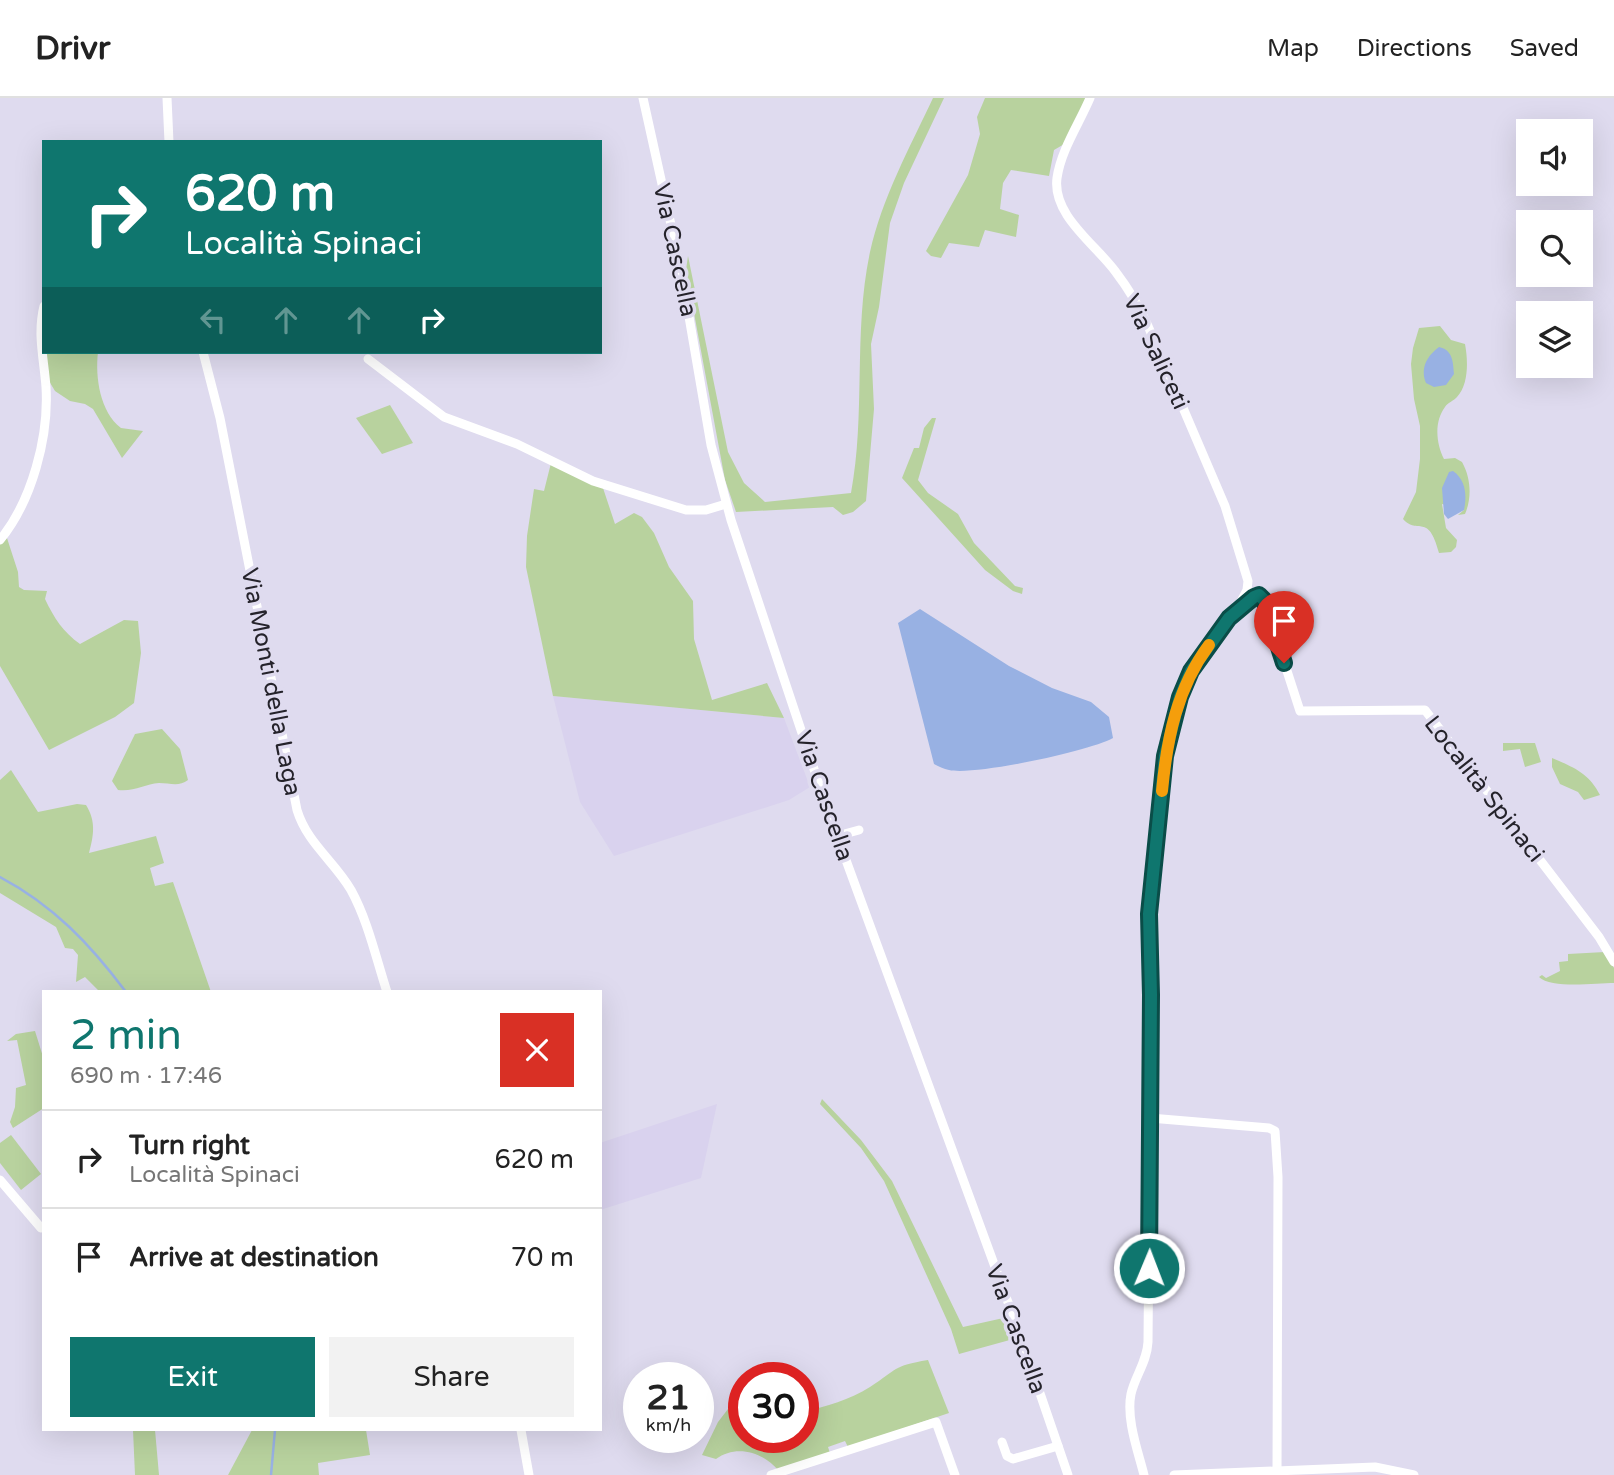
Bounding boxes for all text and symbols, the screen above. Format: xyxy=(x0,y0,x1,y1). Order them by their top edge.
text: Drivr xyxy=(35,29,110,68)
text: Map xyxy=(1267,34,1319,63)
text: Directions xyxy=(1357,34,1472,63)
text: Saved xyxy=(1510,34,1579,63)
map controls xyxy=(1516,119,1593,378)
button: sound xyxy=(1516,119,1593,196)
text: 620 m xyxy=(185,165,335,224)
icon: right xyxy=(70,168,161,259)
street label: Via Cascella xyxy=(647,181,703,319)
button: search xyxy=(1516,210,1593,287)
text: Località Spinaci xyxy=(185,225,423,263)
street label: Via Saliceti xyxy=(1117,290,1195,414)
icon: left xyxy=(194,301,232,339)
icon: ahead xyxy=(267,301,305,339)
icon: ahead xyxy=(340,301,378,339)
icon: right xyxy=(413,301,451,339)
button: layers xyxy=(1516,301,1593,378)
street label: Via Monti della Laga xyxy=(235,566,307,798)
pin xyxy=(1254,591,1314,663)
icon: arrive xyxy=(1265,602,1303,640)
street label: Località Spinaci xyxy=(1418,710,1550,868)
street label: Via Cascella xyxy=(788,727,860,865)
text: 2 min xyxy=(70,1010,182,1061)
button: close xyxy=(500,1013,574,1087)
text: 690 m · 17:46 xyxy=(70,1062,222,1090)
text: Turn right xyxy=(129,1130,250,1161)
icon: right xyxy=(70,1140,108,1178)
text: 620 m xyxy=(494,1144,574,1175)
text: Località Spinaci xyxy=(129,1161,300,1189)
position arrow xyxy=(1112,1231,1186,1305)
icon: arrive xyxy=(70,1238,108,1276)
text: Arrive at destination xyxy=(129,1242,379,1273)
text: 70 m xyxy=(511,1242,574,1273)
street label: Via Cascella xyxy=(979,1260,1053,1398)
button: Exit xyxy=(70,1337,315,1417)
button: Share xyxy=(329,1337,574,1417)
speed limit sign: 30 xyxy=(728,1362,819,1453)
text: 21 xyxy=(647,1377,690,1419)
text: km/h xyxy=(646,1414,691,1436)

